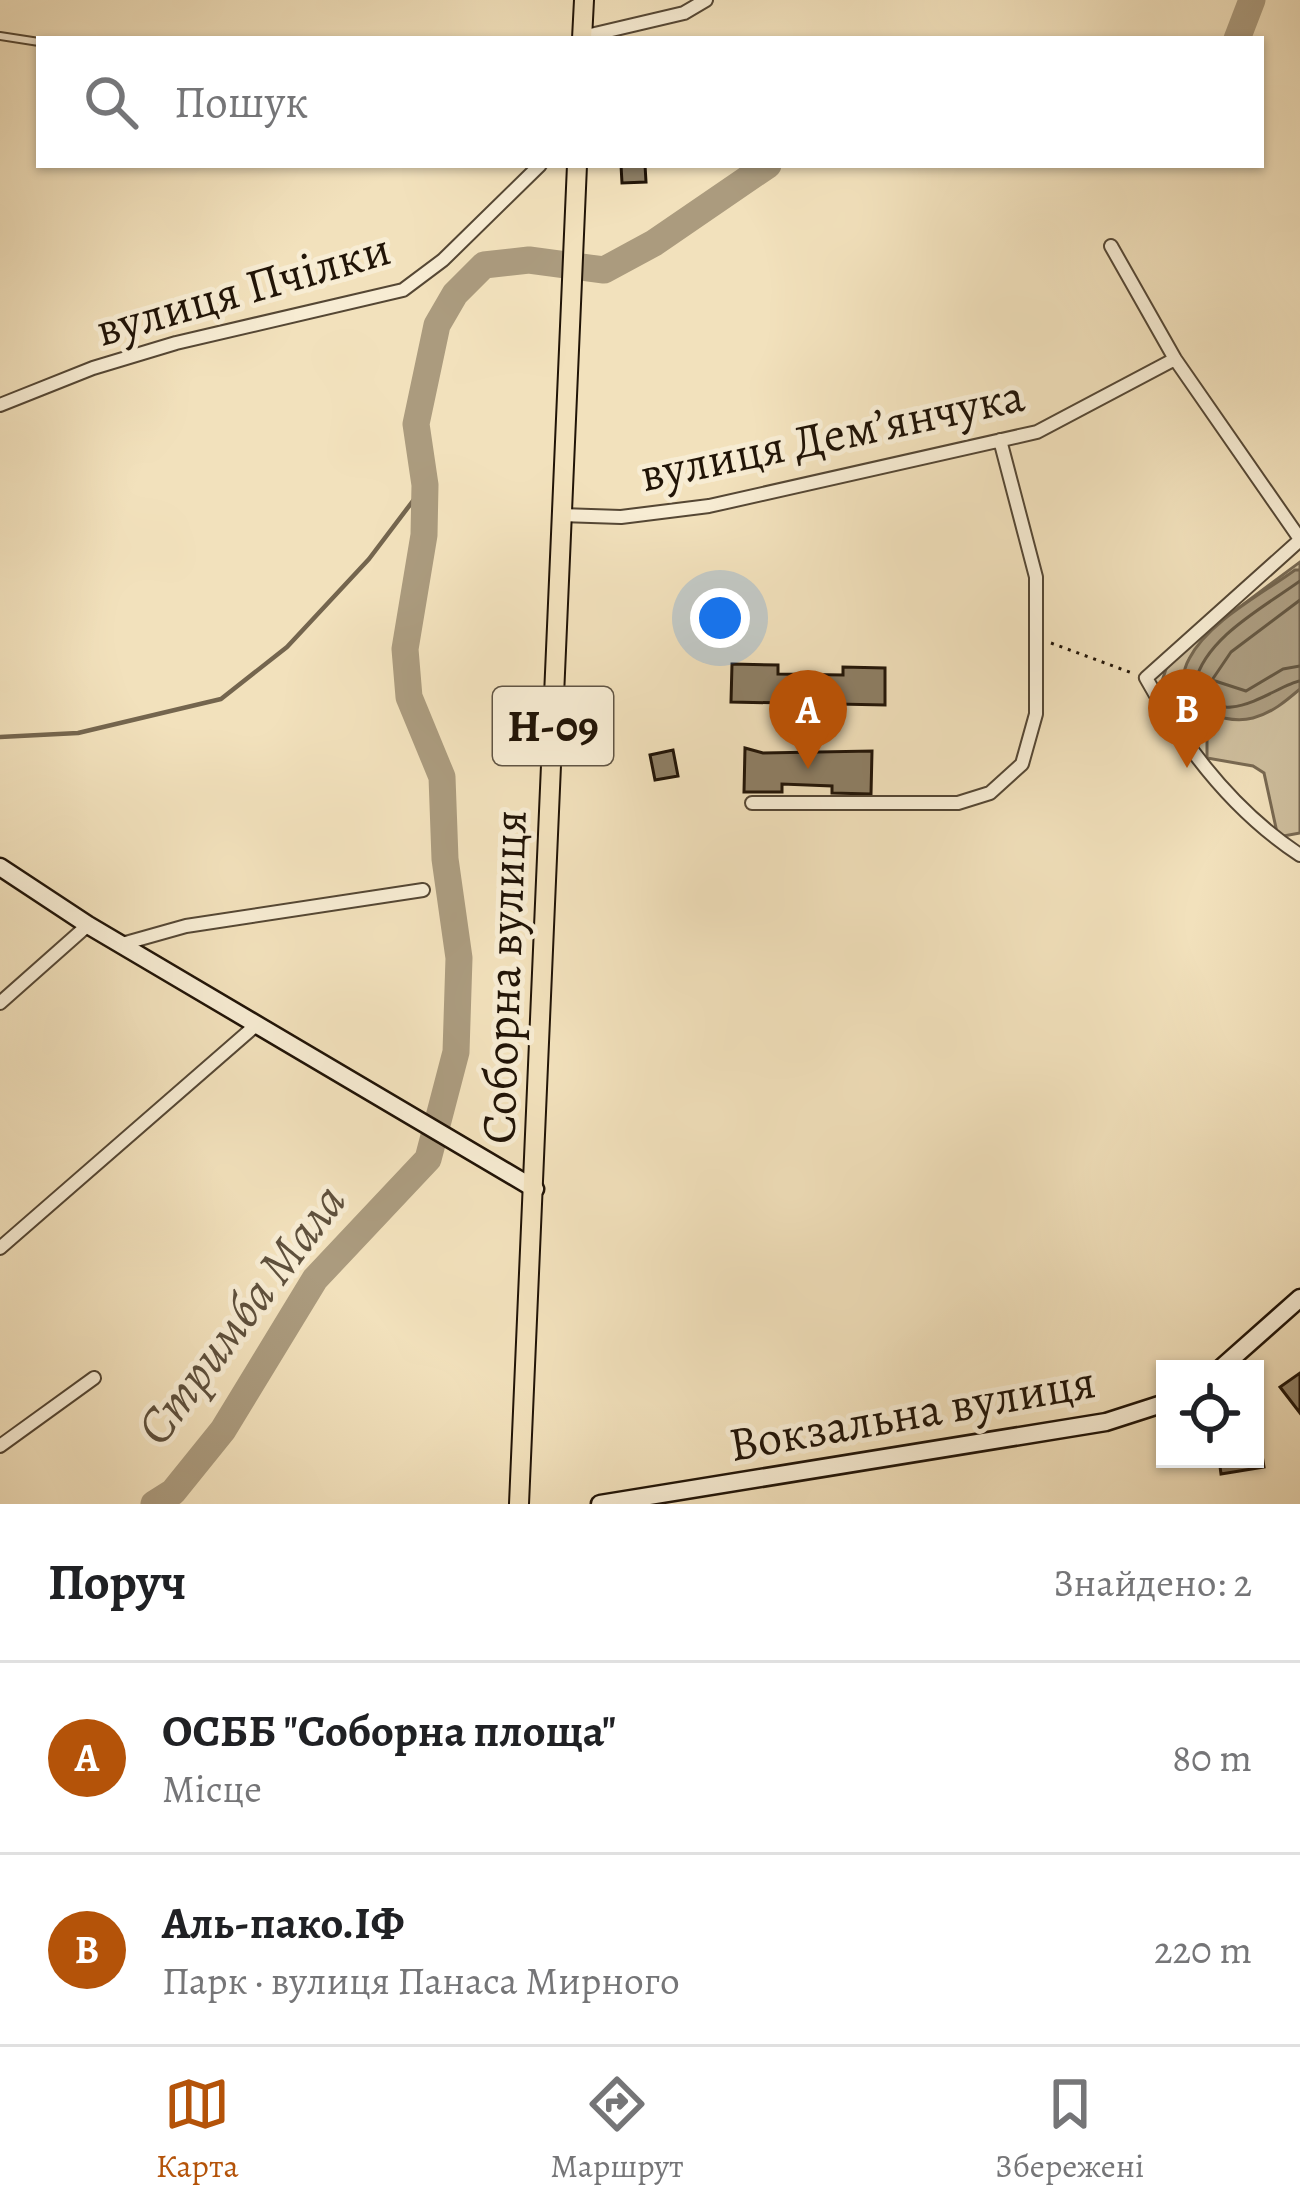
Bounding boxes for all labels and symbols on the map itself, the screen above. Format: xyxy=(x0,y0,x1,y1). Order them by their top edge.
street label: вулиця Пчілки xyxy=(88,215,398,363)
street label: вулиця Демʼянчука xyxy=(634,362,1030,508)
your location xyxy=(690,588,750,648)
pin: B xyxy=(1148,669,1226,768)
pin: A xyxy=(769,670,847,769)
road number: Н-09 xyxy=(493,687,613,765)
street label: Соборна вулиця xyxy=(465,809,543,1145)
water label: Стримба Мала xyxy=(120,1169,362,1459)
street label: Вокзальна вулиця xyxy=(724,1348,1100,1478)

